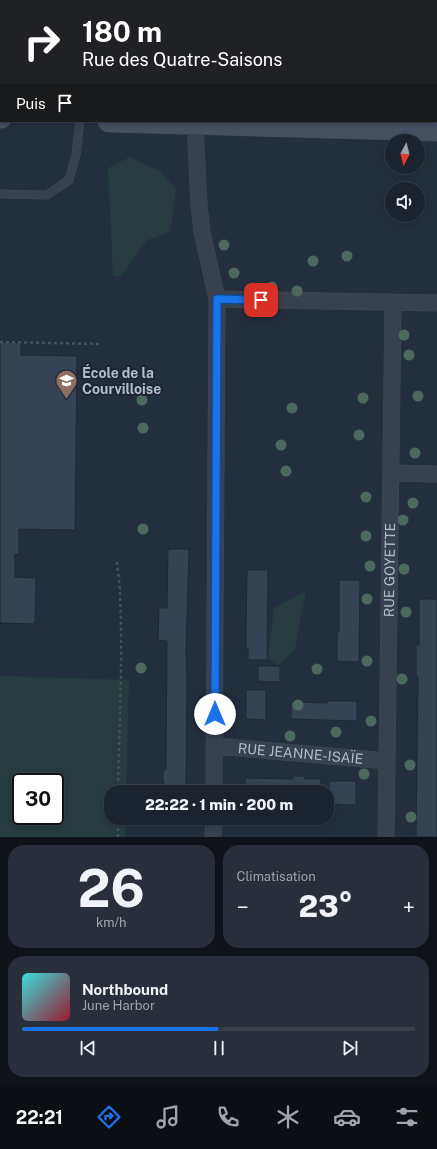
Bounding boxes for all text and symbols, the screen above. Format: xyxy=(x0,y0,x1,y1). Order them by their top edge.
text: 180 m xyxy=(82,15,162,48)
icon: right xyxy=(16,16,68,68)
text: Rue des Quatre-Saisons xyxy=(82,49,282,70)
icon: arrive xyxy=(54,92,76,114)
text: Puis xyxy=(16,95,46,112)
north arrow xyxy=(385,134,425,174)
map controls xyxy=(385,134,425,222)
button: sound xyxy=(385,182,425,222)
pin xyxy=(244,283,278,317)
icon: arrive xyxy=(250,289,272,311)
place label: École de la Courvilloise xyxy=(82,364,161,397)
school or university icon: École de la Courvilloise xyxy=(54,368,80,401)
street label: RUE GOYETTE xyxy=(381,523,398,617)
position arrow xyxy=(194,693,236,735)
street label: RUE JEANNE-ISAÏE xyxy=(237,740,364,767)
speed limit sign: 30 xyxy=(12,773,64,825)
text: 22:22 · 1 min · 200 m xyxy=(145,796,293,813)
text: 26 xyxy=(78,858,145,919)
text: Climatisation xyxy=(237,869,316,884)
text: 23° xyxy=(299,888,353,924)
text: − xyxy=(237,894,249,920)
text: + xyxy=(403,894,415,920)
text: km/h xyxy=(96,915,127,930)
text: Northbound xyxy=(82,981,168,998)
text: June Harbor xyxy=(82,998,155,1013)
icon: previous xyxy=(77,1037,99,1059)
icon: pause xyxy=(208,1037,230,1059)
icon: next xyxy=(339,1037,361,1059)
icon: directions xyxy=(95,1103,123,1131)
icon: music xyxy=(154,1103,182,1131)
icon: phone xyxy=(214,1103,242,1131)
icon: climate xyxy=(274,1103,302,1131)
icon: car xyxy=(333,1103,361,1131)
icon: filters xyxy=(393,1103,421,1131)
text: 22:21 xyxy=(16,1107,63,1128)

